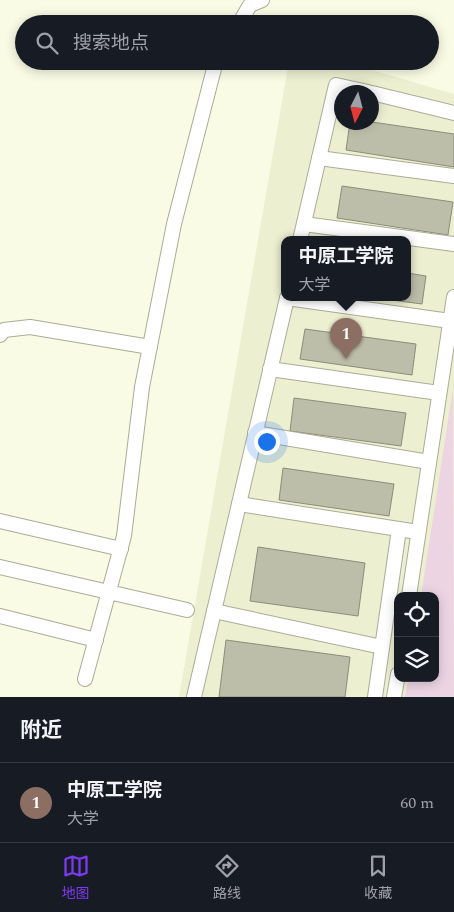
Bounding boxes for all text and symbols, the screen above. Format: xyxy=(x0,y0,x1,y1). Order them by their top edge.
search box xyxy=(15,15,439,70)
icon: search xyxy=(33,29,61,57)
text: 搜索地点 xyxy=(73,29,149,58)
north arrow xyxy=(334,85,379,130)
popup xyxy=(281,236,411,301)
text: 中原工学院 xyxy=(298,242,394,271)
text: 大学 xyxy=(298,273,331,297)
pin: 1 xyxy=(330,318,362,359)
your location xyxy=(254,429,280,455)
map controls xyxy=(394,592,439,682)
button: locate xyxy=(394,592,439,637)
button: layers xyxy=(394,637,439,682)
text: 附近 xyxy=(20,715,62,747)
text: 中原工学院 xyxy=(67,776,162,805)
text: 1 xyxy=(32,791,40,815)
text: 60 m xyxy=(400,791,434,815)
text: 大学 xyxy=(67,807,99,831)
tab: 地图 xyxy=(62,852,90,904)
tab: 路线 xyxy=(213,852,241,904)
tab: 收藏 xyxy=(364,852,392,904)

